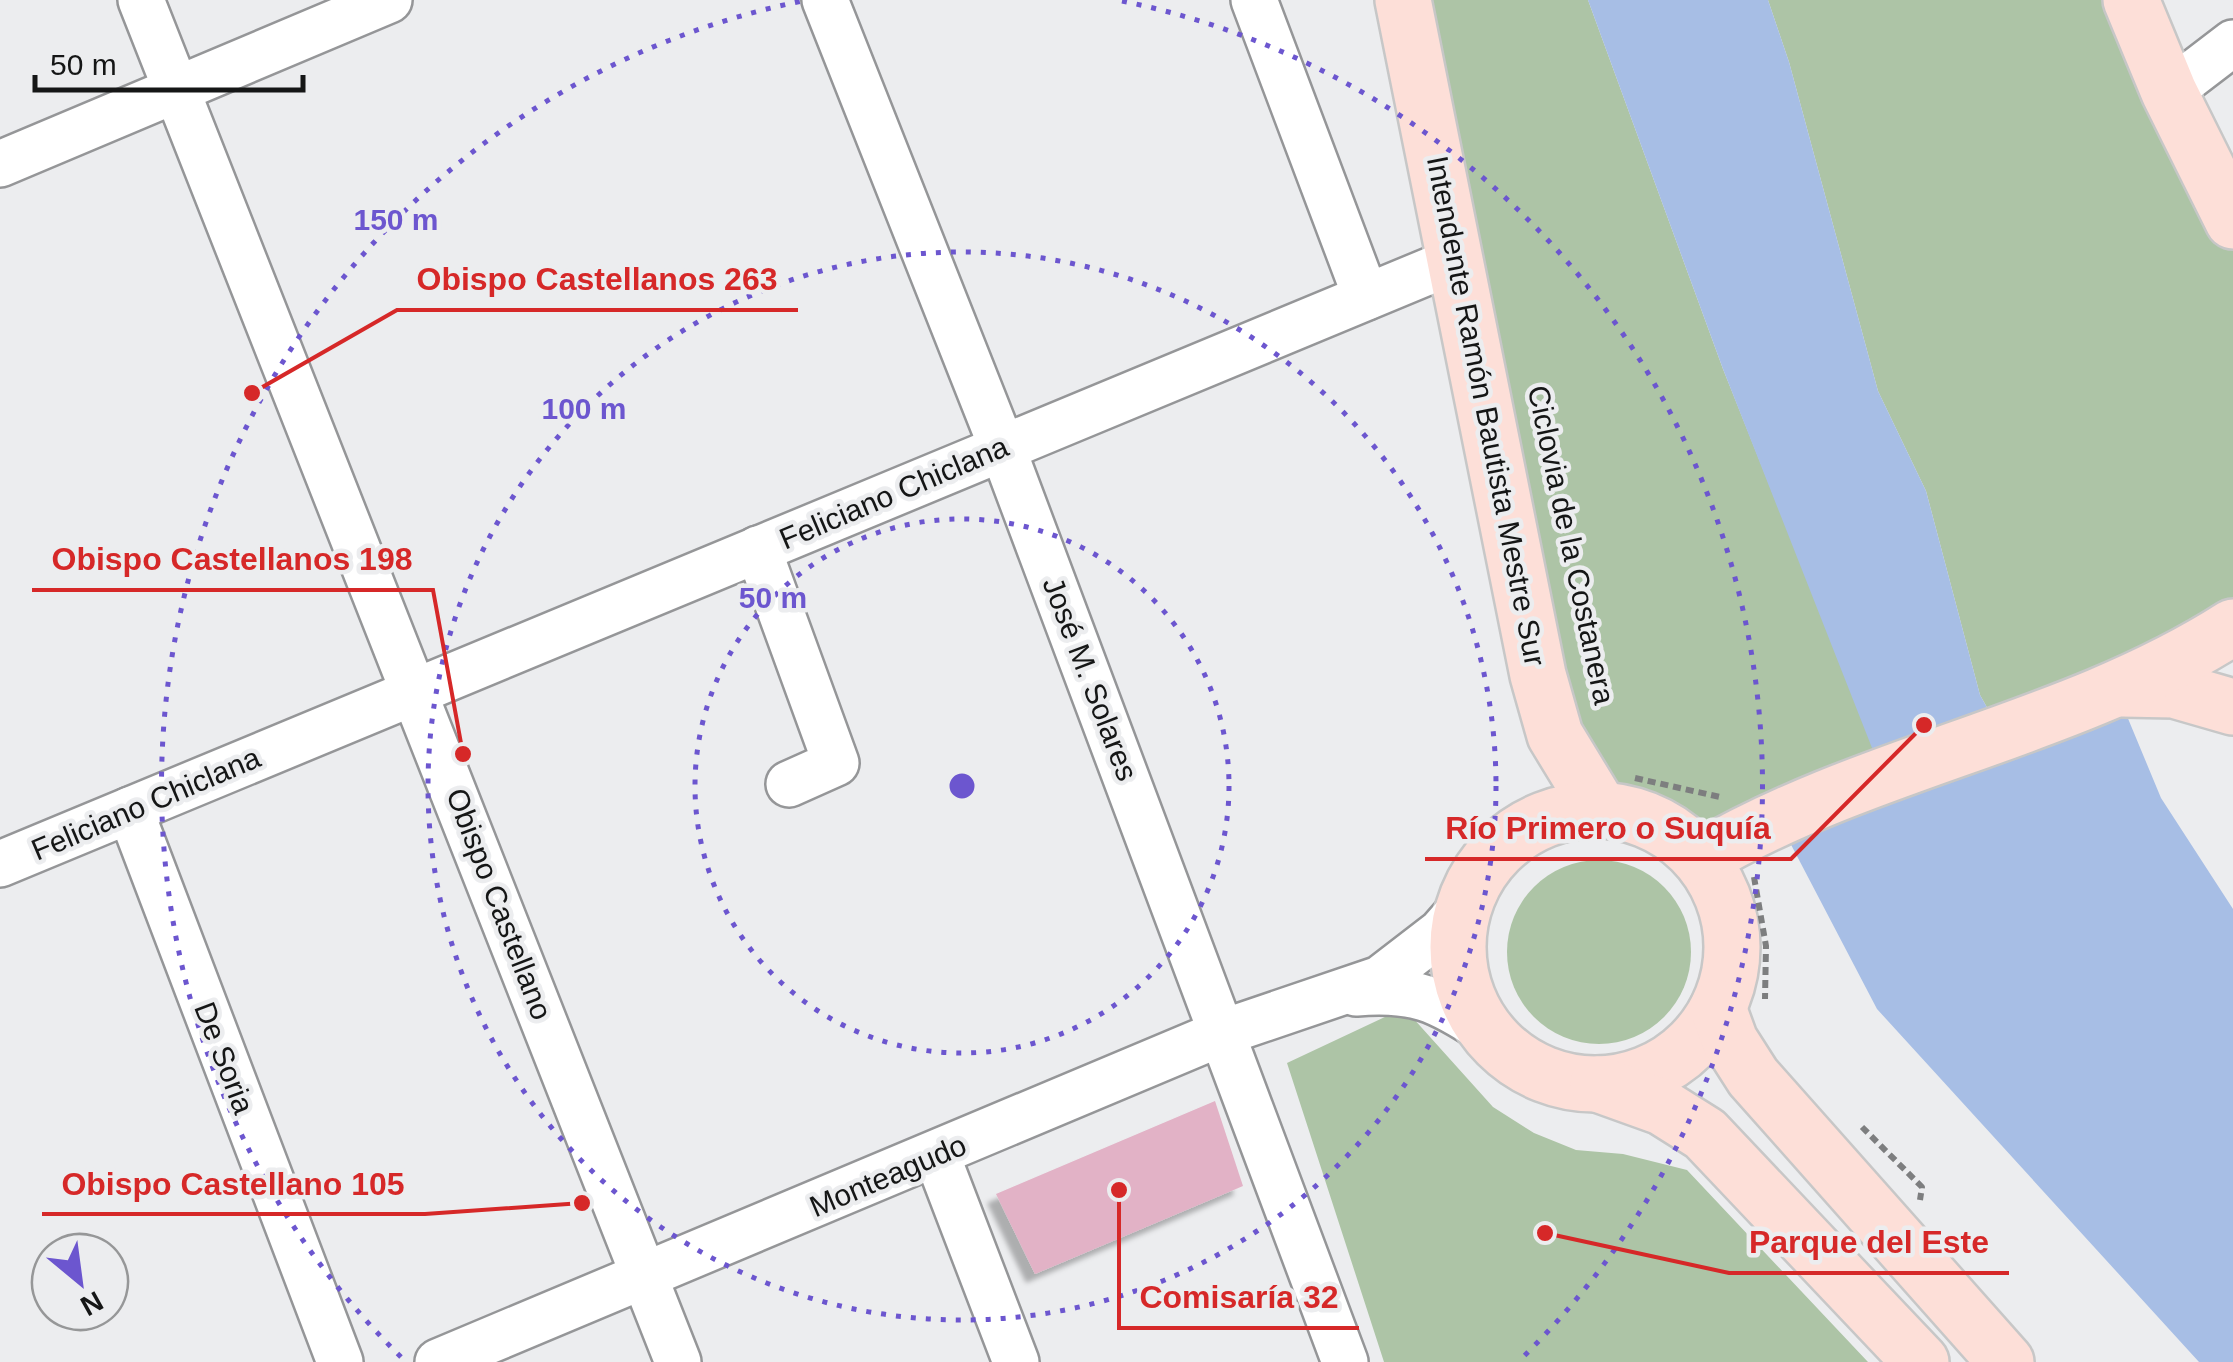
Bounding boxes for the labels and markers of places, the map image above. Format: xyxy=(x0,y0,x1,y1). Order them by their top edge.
callout: Obispo Castellanos 263 xyxy=(397,248,798,310)
callout: Obispo Castellanos 198 xyxy=(32,528,433,590)
centre of rings xyxy=(944,768,980,804)
callout: Río Primero o Suquía xyxy=(1425,797,1791,859)
callout: Obispo Castellano 105 xyxy=(42,1152,425,1214)
callout: Parque del Este xyxy=(1729,1211,2009,1273)
callout: Comisaría 32 xyxy=(1119,1266,1359,1328)

